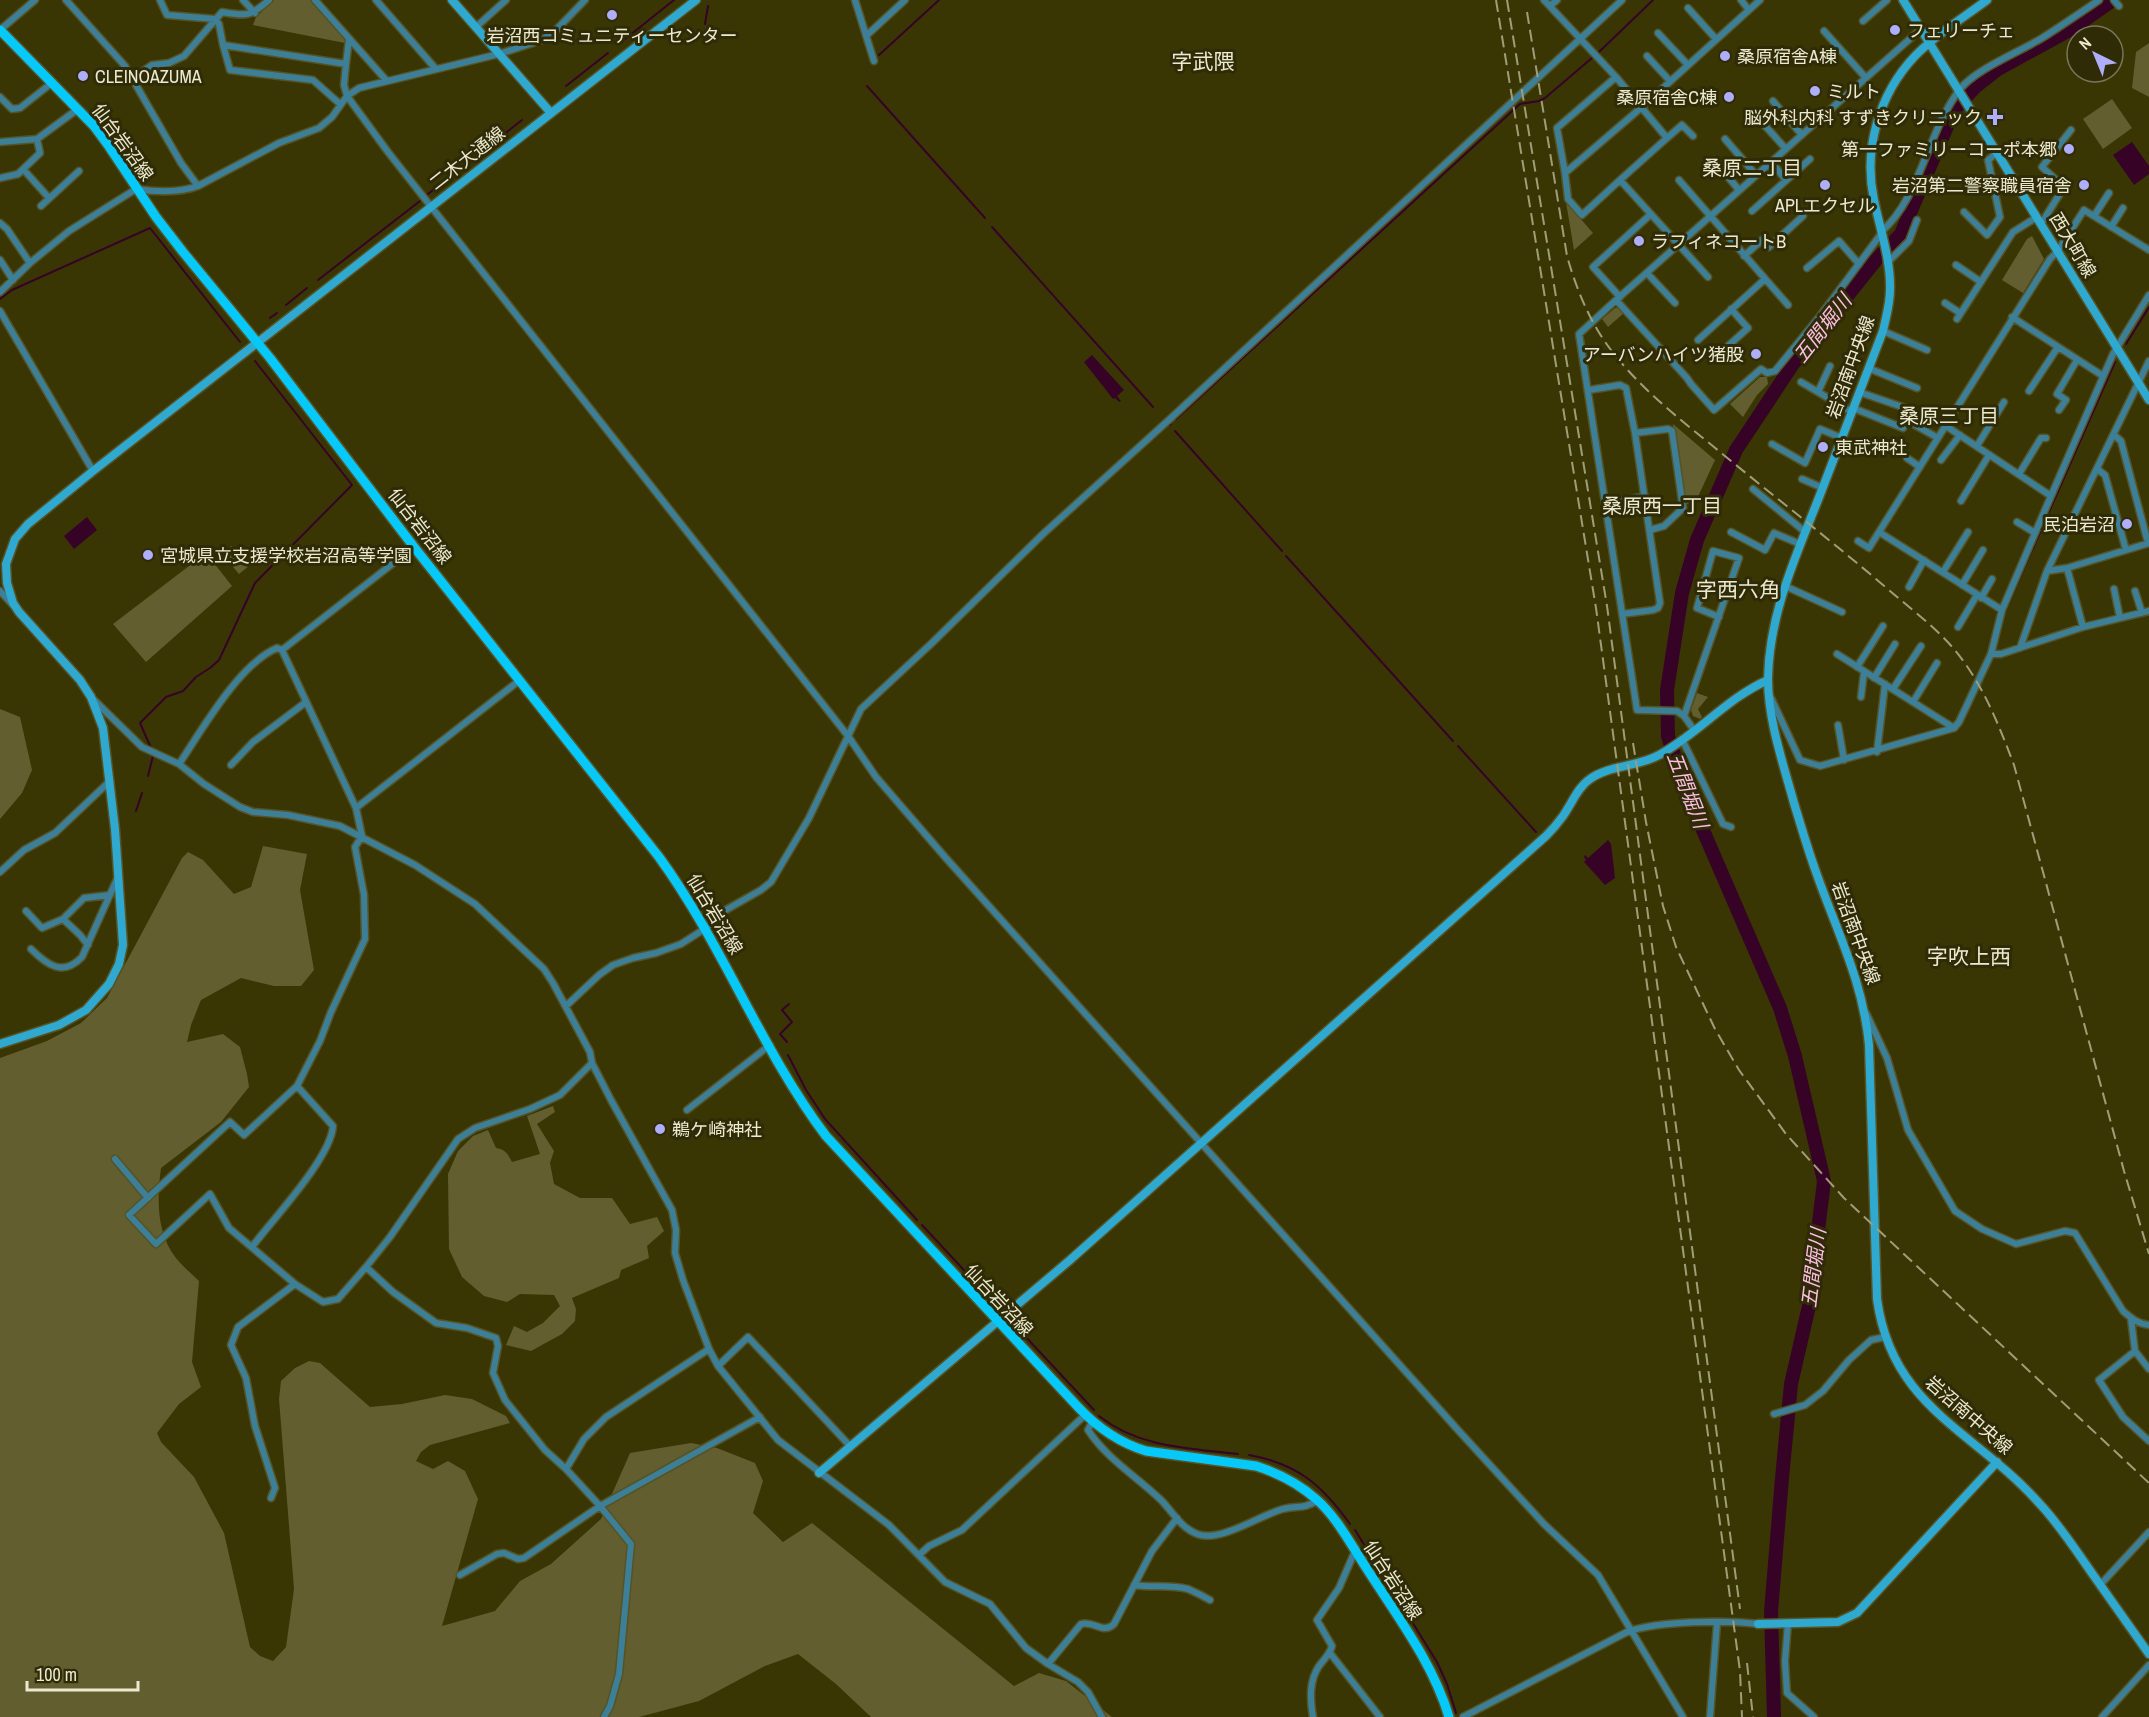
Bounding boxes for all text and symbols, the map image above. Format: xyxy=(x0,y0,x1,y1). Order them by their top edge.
marker: 岩沼西コミュニティーセンター xyxy=(605,8,619,22)
place label: フェリーチェ xyxy=(1907,18,2015,43)
place label: 岩沼西コミュニティーセンター xyxy=(487,23,737,48)
marker: フェリーチェ xyxy=(1888,23,1902,37)
north arrow xyxy=(2065,24,2125,84)
text: N xyxy=(2074,32,2096,54)
place label: 桑原宿舎A棟 xyxy=(1737,44,1837,69)
district label: 字武隈 xyxy=(1172,47,1235,76)
marker: 桑原宿舎A棟 xyxy=(1718,49,1732,63)
place label: CLEINOAZUMA xyxy=(95,64,202,89)
marker: CLEINOAZUMA xyxy=(76,69,90,83)
place label: ミルト xyxy=(1827,79,1881,104)
marker: ミルト xyxy=(1808,84,1822,98)
place label: 桑原宿舎C棟 xyxy=(1616,85,1717,110)
marker: 桑原宿舎C棟 xyxy=(1722,90,1736,104)
street label: 仙台岩沼線 xyxy=(86,98,160,186)
place label: 脳外科内科 すずきクリニック xyxy=(1744,105,1982,130)
marker: 脳外科内科 すずきクリニック xyxy=(1986,108,2004,126)
street label: 二木大通線 xyxy=(424,120,510,196)
place label: 第一ファミリーコーポ本郷 xyxy=(1841,137,2057,162)
marker: 第一ファミリーコーポ本郷 xyxy=(2062,142,2076,156)
district label: 桑原二丁目 xyxy=(1702,154,1802,181)
place label: 岩沼第二警察職員宿舎 xyxy=(1892,173,2072,198)
marker: APLエクセル xyxy=(1818,178,1832,192)
marker: 岩沼第二警察職員宿舎 xyxy=(2077,178,2091,192)
place label: APLエクセル xyxy=(1774,193,1875,218)
street label: 西大町線 xyxy=(2044,208,2102,282)
place label: ラフィネコートB xyxy=(1651,229,1786,254)
marker: ラフィネコートB xyxy=(1632,234,1646,248)
water label: 五間堀川 xyxy=(1787,287,1858,368)
street label: 岩沼南中央線 xyxy=(1820,312,1880,422)
place label: アーバンハイツ猪股 xyxy=(1583,342,1744,367)
marker: アーバンハイツ猪股 xyxy=(1749,347,1763,361)
district label: 桑原三丁目 xyxy=(1899,402,1999,429)
place label: 東武神社 xyxy=(1835,435,1907,460)
marker: 東武神社 xyxy=(1816,440,1830,454)
street label: 仙台岩沼線 xyxy=(382,483,458,569)
district label: 桑原西一丁目 xyxy=(1602,492,1722,519)
place label: 民泊岩沼 xyxy=(2043,512,2115,537)
marker: 民泊岩沼 xyxy=(2120,517,2134,531)
place label: 宮城県立支援学校岩沼高等学園 xyxy=(160,543,412,568)
marker: 宮城県立支援学校岩沼高等学園 xyxy=(141,548,155,562)
district label: 字西六角 xyxy=(1696,575,1780,604)
water label: 五間堀川 xyxy=(1661,748,1716,834)
street label: 仙台岩沼線 xyxy=(681,869,749,959)
street label: 岩沼南中央線 xyxy=(1826,878,1886,988)
district label: 字吹上西 xyxy=(1927,942,2011,971)
place label: 鵜ケ崎神社 xyxy=(672,1117,762,1142)
marker: 鵜ケ崎神社 xyxy=(653,1122,667,1136)
water label: 五間堀川 xyxy=(1795,1225,1832,1309)
street label: 仙台岩沼線 xyxy=(959,1259,1039,1341)
street label: 岩沼南中央線 xyxy=(1920,1370,2018,1460)
street label: 仙台岩沼線 xyxy=(1358,1535,1428,1625)
scale bar xyxy=(27,1654,138,1692)
text: 100 m xyxy=(36,1662,77,1687)

